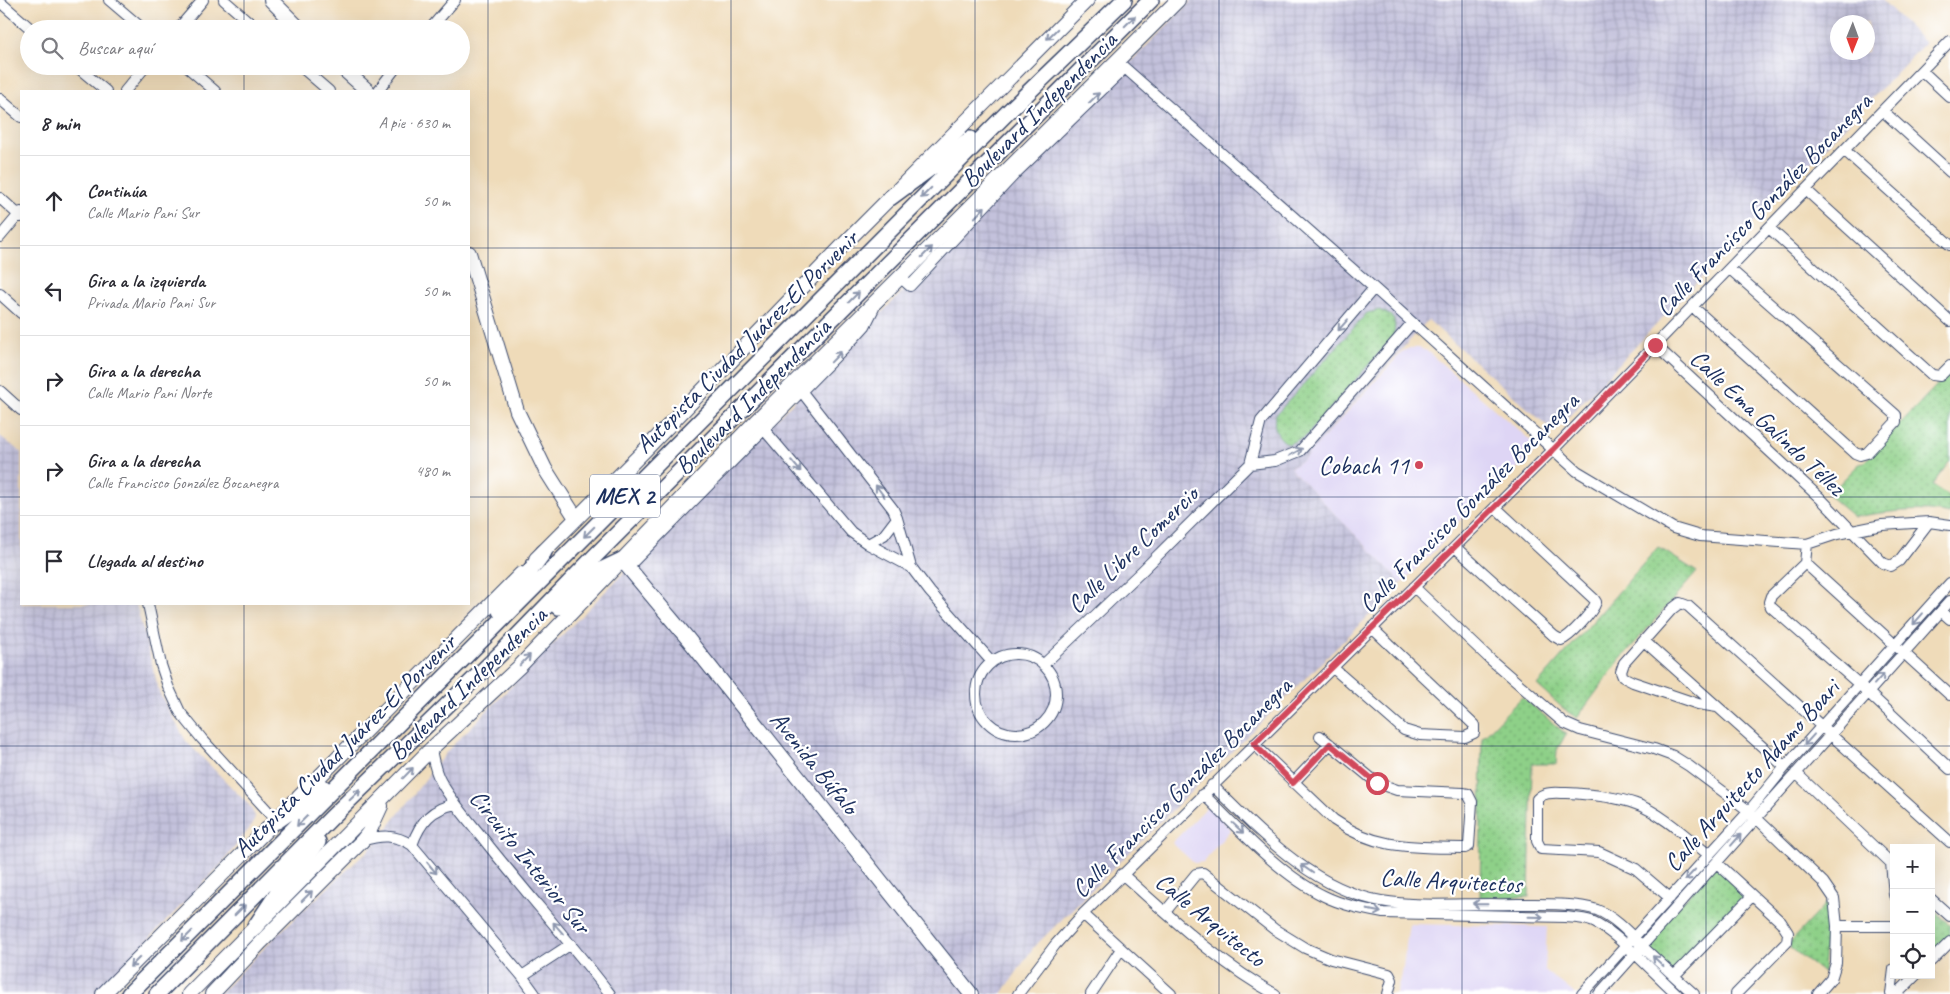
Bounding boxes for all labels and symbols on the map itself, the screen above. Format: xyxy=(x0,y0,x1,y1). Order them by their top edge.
one-way arrow xyxy=(1124,15,1136,27)
north arrow xyxy=(1830,15,1875,60)
street label: Boulevard Independencia xyxy=(954,23,1125,195)
one-way arrow xyxy=(1045,28,1058,40)
street label: Calle Francisco González Bocanegra xyxy=(1648,85,1880,323)
one-way arrow xyxy=(1088,92,1101,104)
one-way arrow xyxy=(920,187,932,199)
one-way arrow xyxy=(974,206,986,219)
street label: Autopista Ciudad Juárez-El Porvenir xyxy=(628,222,867,460)
one-way arrow xyxy=(920,246,933,258)
one-way arrow xyxy=(848,290,860,303)
street label: Boulevard Independencia xyxy=(668,310,839,482)
one-way arrow xyxy=(1337,319,1348,332)
route end xyxy=(1644,334,1667,357)
street label: Calle Ema Galindo Téllez xyxy=(1683,343,1853,504)
one-way arrow xyxy=(830,351,842,363)
street label: Calle Francisco González Bocanegra xyxy=(1352,384,1587,620)
one-way arrow xyxy=(1288,447,1303,457)
place label: Cobach 11 xyxy=(1319,450,1411,482)
marker: Cobach 11 xyxy=(1413,459,1425,471)
one-way arrow xyxy=(791,460,802,473)
road number: MEX 2 xyxy=(590,474,660,518)
street label: Calle Libre Comercio xyxy=(1060,477,1207,620)
one-way arrow xyxy=(875,484,885,498)
one-way arrow xyxy=(584,525,596,537)
street label: Boulevard Independencia xyxy=(382,599,555,768)
one-way arrow xyxy=(1912,613,1924,626)
street label: Autopista Ciudad Juárez-El Porvenir xyxy=(226,626,465,864)
one-way arrow xyxy=(519,654,531,667)
street label: Calle Francisco González Bocanegra xyxy=(1065,669,1300,905)
street label: Calle Arquitecto Adamo Boari xyxy=(1657,670,1849,878)
one-way arrow xyxy=(1873,673,1885,686)
street label: Avenida Búfalo xyxy=(763,704,868,823)
one-way arrow xyxy=(1803,734,1815,747)
one-way arrow xyxy=(402,766,414,779)
route start xyxy=(1366,772,1389,795)
street label: Circuito Interior Sur xyxy=(462,783,600,942)
one-way arrow xyxy=(349,789,361,801)
one-way arrow xyxy=(296,814,308,827)
one-way arrow xyxy=(1232,822,1245,834)
one-way arrow xyxy=(1731,834,1742,847)
one-way arrow xyxy=(427,861,438,874)
street label: Calle Arquitectos xyxy=(1379,861,1525,901)
one-way arrow xyxy=(1300,864,1314,874)
street label: Calle Arquitecto xyxy=(1149,865,1273,975)
one-way arrow xyxy=(1684,869,1696,882)
one-way arrow xyxy=(300,890,313,902)
one-way arrow xyxy=(1472,899,1488,909)
one-way arrow xyxy=(234,903,246,916)
one-way arrow xyxy=(1366,907,1382,917)
one-way arrow xyxy=(1528,912,1544,922)
one-way arrow xyxy=(552,922,564,935)
one-way arrow xyxy=(181,930,193,942)
one-way arrow xyxy=(1652,955,1665,967)
one-way arrow xyxy=(129,956,141,968)

